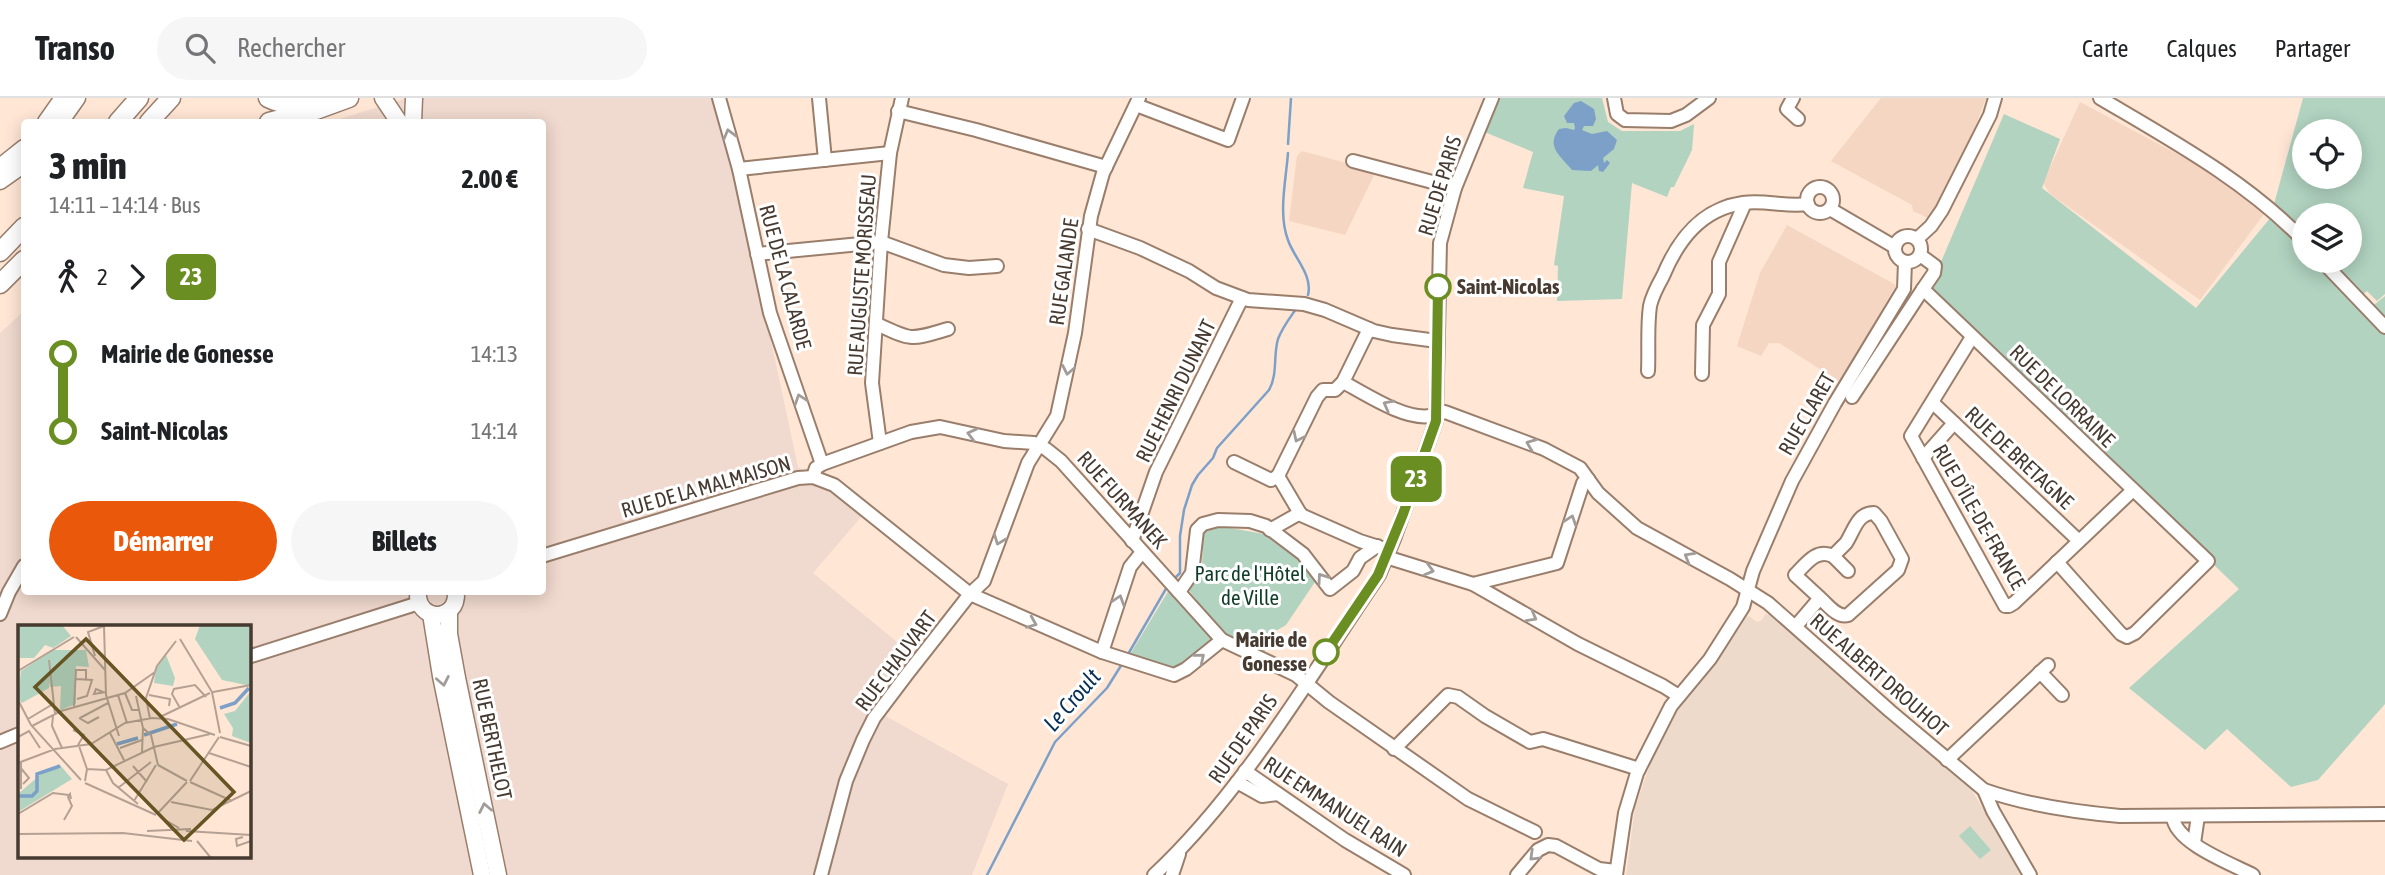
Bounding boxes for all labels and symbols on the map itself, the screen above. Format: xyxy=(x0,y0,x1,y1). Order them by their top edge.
one-way arrow xyxy=(723,128,737,140)
street label: RUE DE PARIS xyxy=(1413,133,1466,238)
street label: RUE AUGUSTE MORISSEAU xyxy=(842,173,880,377)
street label: RUE DE LA CALARDE xyxy=(755,202,817,352)
street label: RUE GALANDE xyxy=(1044,217,1082,327)
marker: Saint-Nicolas xyxy=(1425,274,1451,300)
place label: Saint-Nicolas xyxy=(1457,274,1560,298)
street label: RUE HENRI DUNANT xyxy=(1130,315,1220,466)
street label: RUE DE LORRAINE xyxy=(2005,339,2120,451)
one-way arrow xyxy=(1061,364,1076,376)
street label: RUE CLARET xyxy=(1773,368,1839,459)
one-way arrow xyxy=(794,394,808,406)
one-way arrow xyxy=(1383,400,1396,414)
street label: RUE DE BRETAGNE xyxy=(1961,401,2079,513)
one-way arrow xyxy=(966,427,978,442)
one-way arrow xyxy=(1292,430,1306,442)
one-way arrow xyxy=(1525,439,1537,453)
street label: RUE D'ÎLE-DE-FRANCE xyxy=(1929,440,2031,593)
street label: RUE FURMANEK xyxy=(1073,446,1173,553)
street label: RUE DE LA MALMAISON xyxy=(618,450,793,522)
line badge: 23 xyxy=(1384,456,1448,502)
one-way arrow xyxy=(1563,514,1577,527)
one-way arrow xyxy=(994,533,1008,545)
one-way arrow xyxy=(1683,552,1696,565)
park label: Parc de l'Hôtel de Ville xyxy=(1195,561,1306,609)
one-way arrow xyxy=(1423,562,1435,577)
one-way arrow xyxy=(1318,573,1330,586)
one-way arrow xyxy=(1110,594,1125,606)
street label: RUE CHAUVART xyxy=(850,606,941,715)
street label: RUE ALBERT DROUHOT xyxy=(1806,608,1953,741)
one-way arrow xyxy=(1525,609,1537,622)
one-way arrow xyxy=(1026,614,1038,628)
inset map xyxy=(18,625,250,858)
place label: Mairie de Gonesse xyxy=(1235,627,1307,675)
marker: Mairie de Gonesse xyxy=(1313,639,1339,665)
one-way arrow xyxy=(1192,653,1204,666)
water label: Le Croult xyxy=(1038,663,1106,736)
one-way arrow xyxy=(434,675,449,687)
street label: RUE BERTHELOT xyxy=(468,676,518,802)
street label: RUE DE PARIS xyxy=(1203,689,1282,787)
street label: RUE EMMANUEL RAIN xyxy=(1260,751,1411,861)
one-way arrow xyxy=(478,802,493,814)
one-way arrow xyxy=(1530,848,1543,861)

